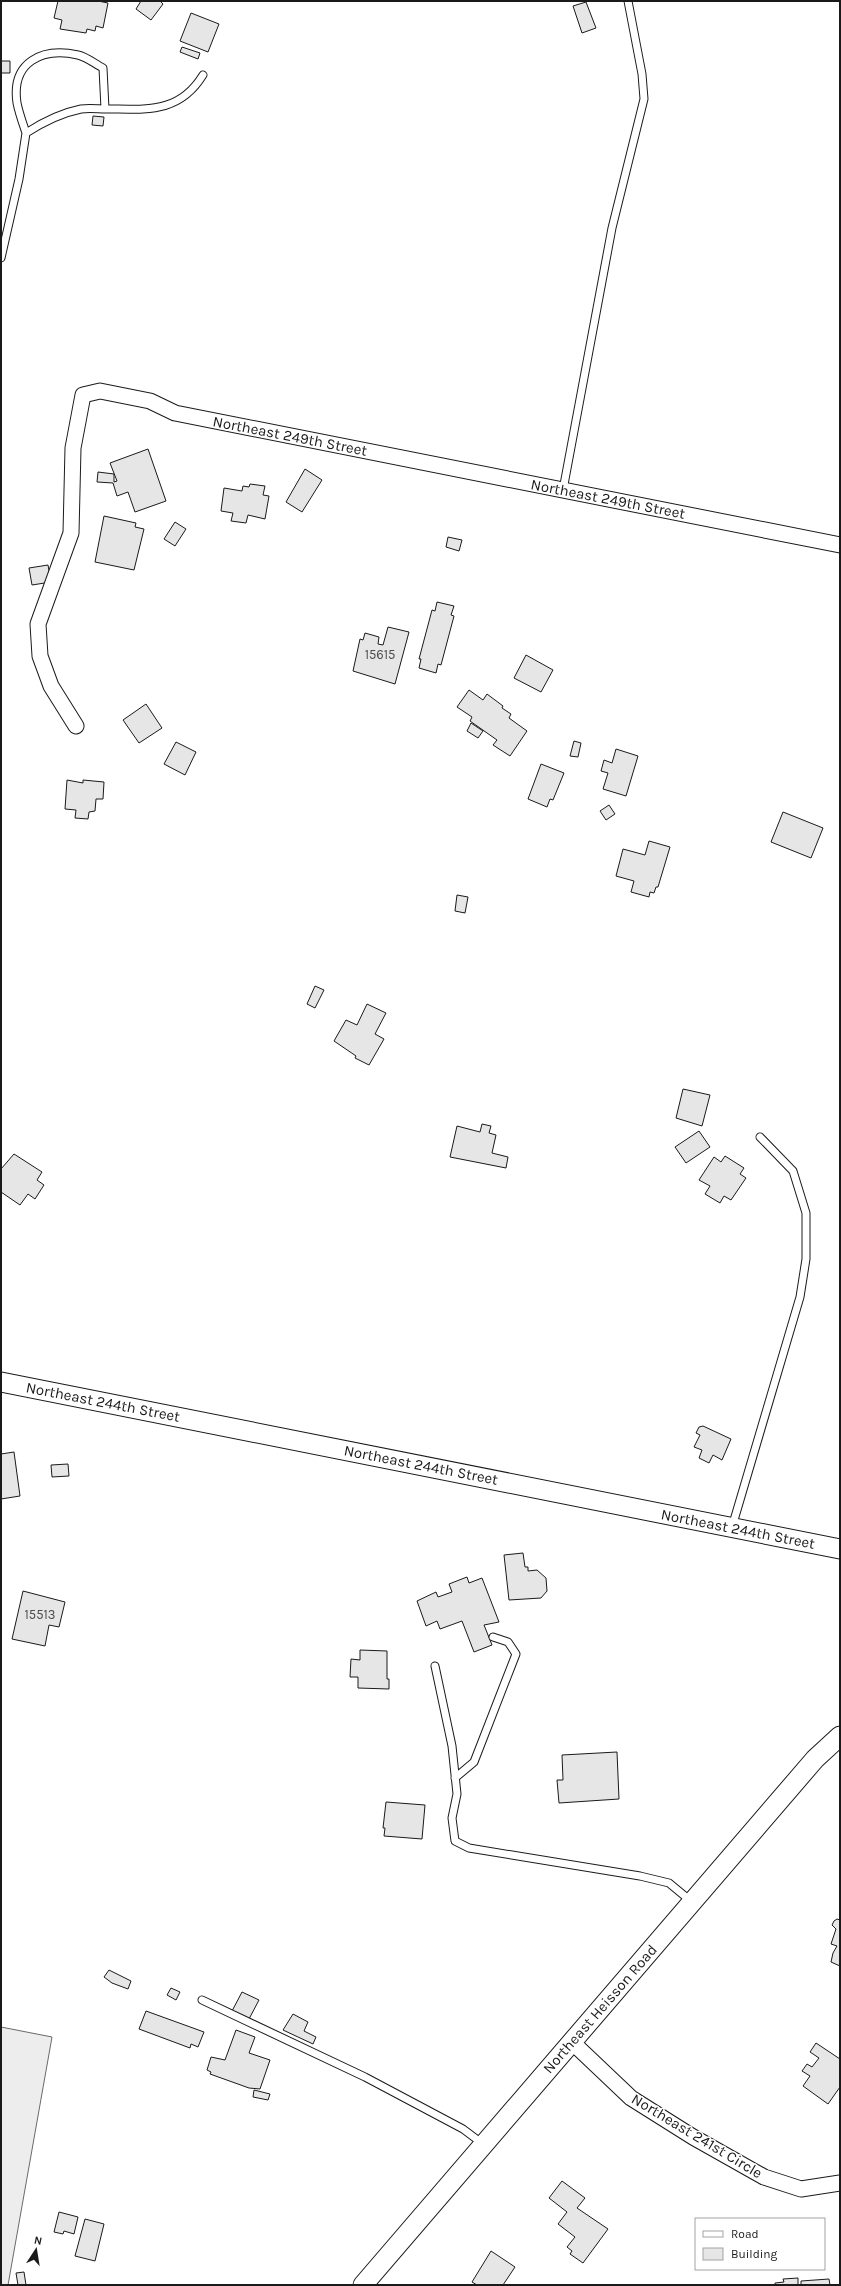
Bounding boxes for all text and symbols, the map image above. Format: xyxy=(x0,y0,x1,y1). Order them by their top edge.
street label: Northeast 249th Street xyxy=(211,412,369,460)
street label: Northeast 249th Street xyxy=(529,475,687,523)
house number: 15615 xyxy=(365,647,395,662)
street label: Northeast 244th Street xyxy=(24,1378,182,1426)
street label: Northeast 244th Street xyxy=(342,1441,500,1489)
street label: Northeast 244th Street xyxy=(659,1505,817,1553)
house number: 15513 xyxy=(25,1607,55,1622)
street label: Northeast Heisson Road xyxy=(539,1941,661,2077)
street label: Northeast 241st Circle xyxy=(628,2090,766,2182)
legend xyxy=(695,2218,825,2270)
text: Road xyxy=(731,2227,759,2241)
north arrow xyxy=(16,2230,56,2270)
text: N xyxy=(33,2234,43,2248)
text: Building xyxy=(731,2247,778,2261)

